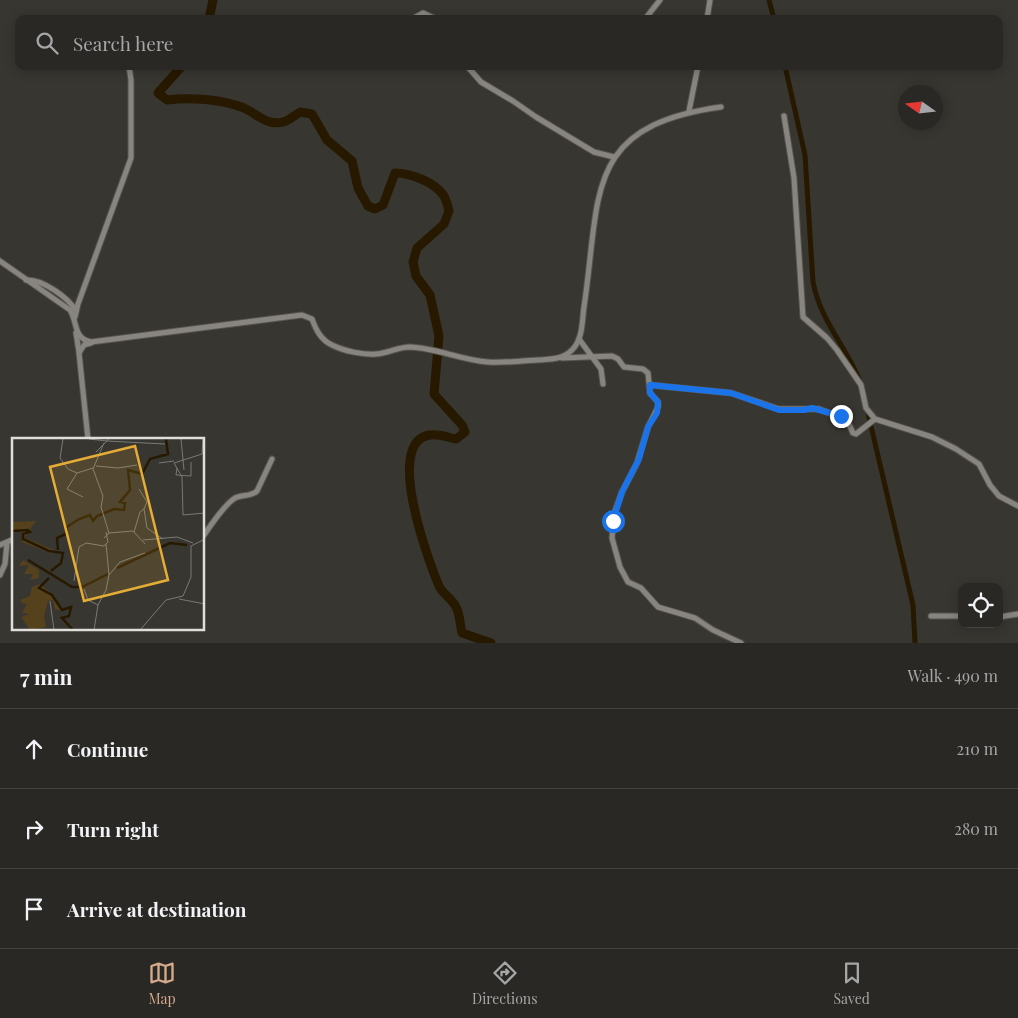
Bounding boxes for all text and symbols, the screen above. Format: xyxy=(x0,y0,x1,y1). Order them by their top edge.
search box xyxy=(15,15,1003,70)
icon: search xyxy=(33,29,61,57)
text: Search here xyxy=(73,30,173,56)
north arrow xyxy=(898,85,943,130)
route end xyxy=(830,405,853,428)
inset map xyxy=(12,438,205,630)
route start xyxy=(602,510,625,533)
map controls xyxy=(958,583,1003,628)
button: locate xyxy=(958,583,1003,628)
text: 7 min xyxy=(20,662,73,690)
text: Walk · 490 m xyxy=(907,665,998,686)
icon: ahead xyxy=(20,735,48,763)
text: Continue xyxy=(67,736,148,762)
text: 210 m xyxy=(957,738,998,759)
icon: right xyxy=(20,815,48,843)
text: Turn right xyxy=(67,816,159,842)
text: 280 m xyxy=(954,818,998,839)
icon: arrive xyxy=(20,895,48,923)
text: Arrive at destination xyxy=(67,896,247,922)
tab: Map xyxy=(148,959,176,1008)
tab: Directions xyxy=(472,959,537,1008)
tab: Saved xyxy=(834,959,870,1008)

